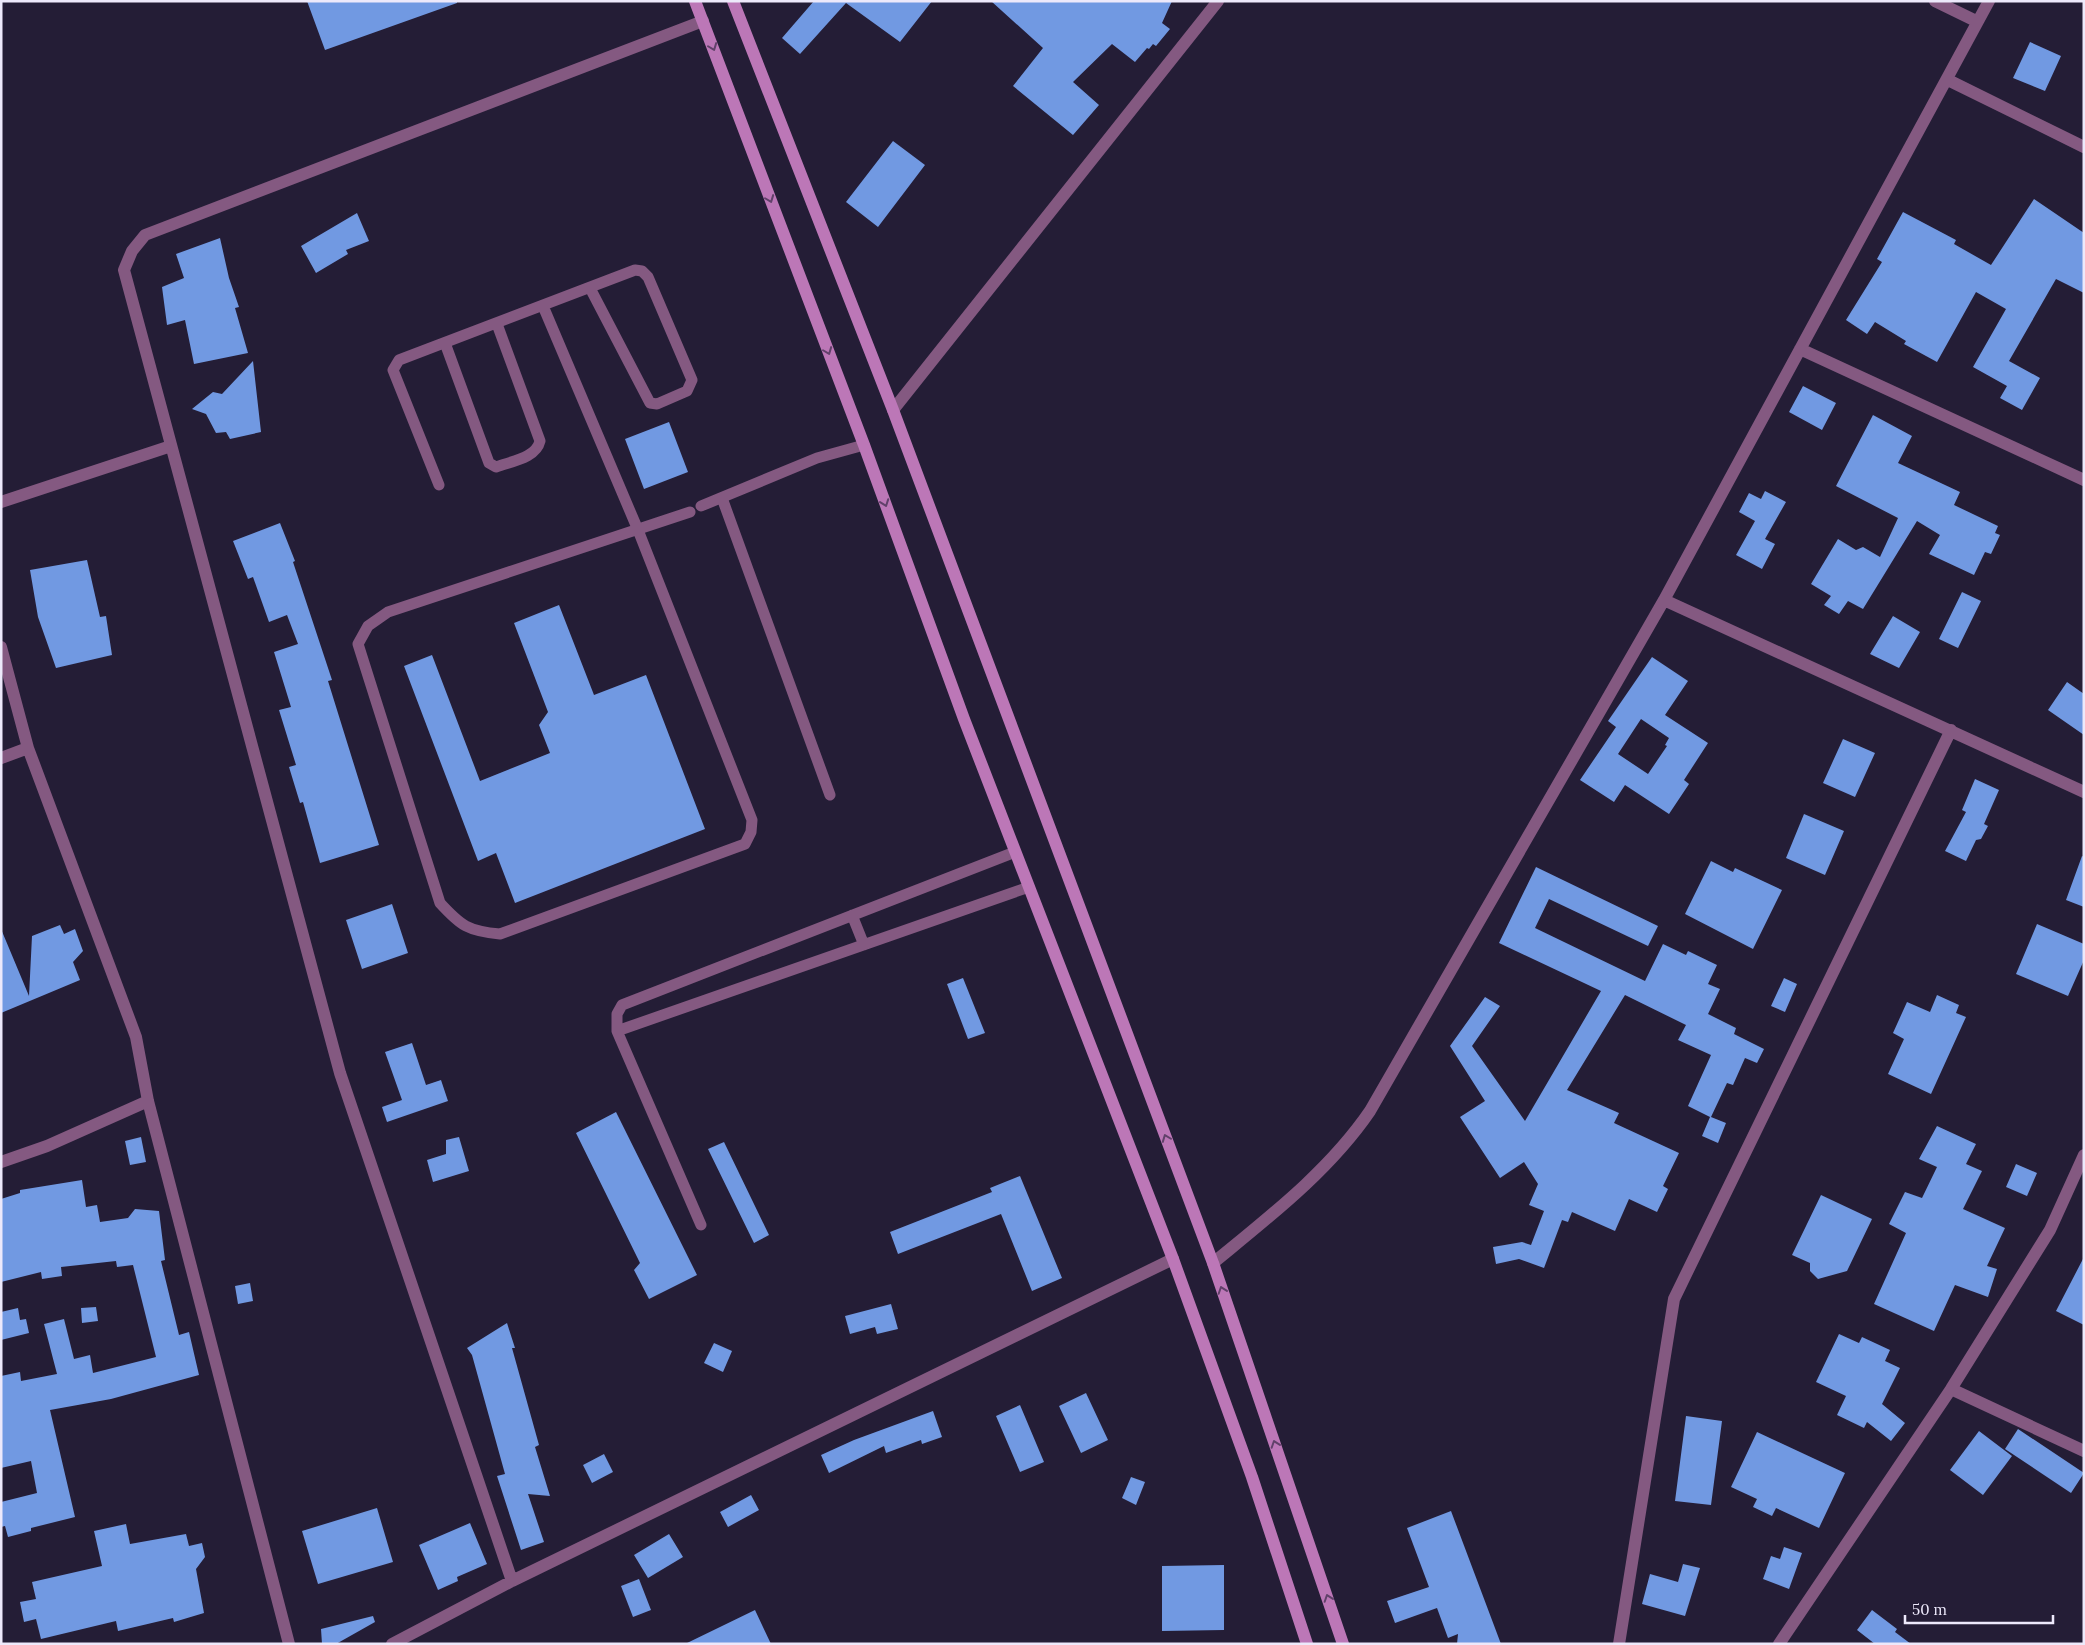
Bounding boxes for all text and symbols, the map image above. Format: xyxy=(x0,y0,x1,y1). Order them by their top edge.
one-way arrow xyxy=(707,42,717,51)
one-way arrow xyxy=(765,194,775,202)
one-way arrow xyxy=(822,346,832,354)
one-way arrow xyxy=(879,498,889,507)
one-way arrow xyxy=(1162,1134,1172,1142)
one-way arrow xyxy=(1218,1286,1228,1295)
one-way arrow xyxy=(1271,1440,1281,1449)
scale bar xyxy=(1905,1592,2052,1624)
one-way arrow xyxy=(1323,1594,1333,1602)
text: 50 m xyxy=(1912,1600,1947,1619)

